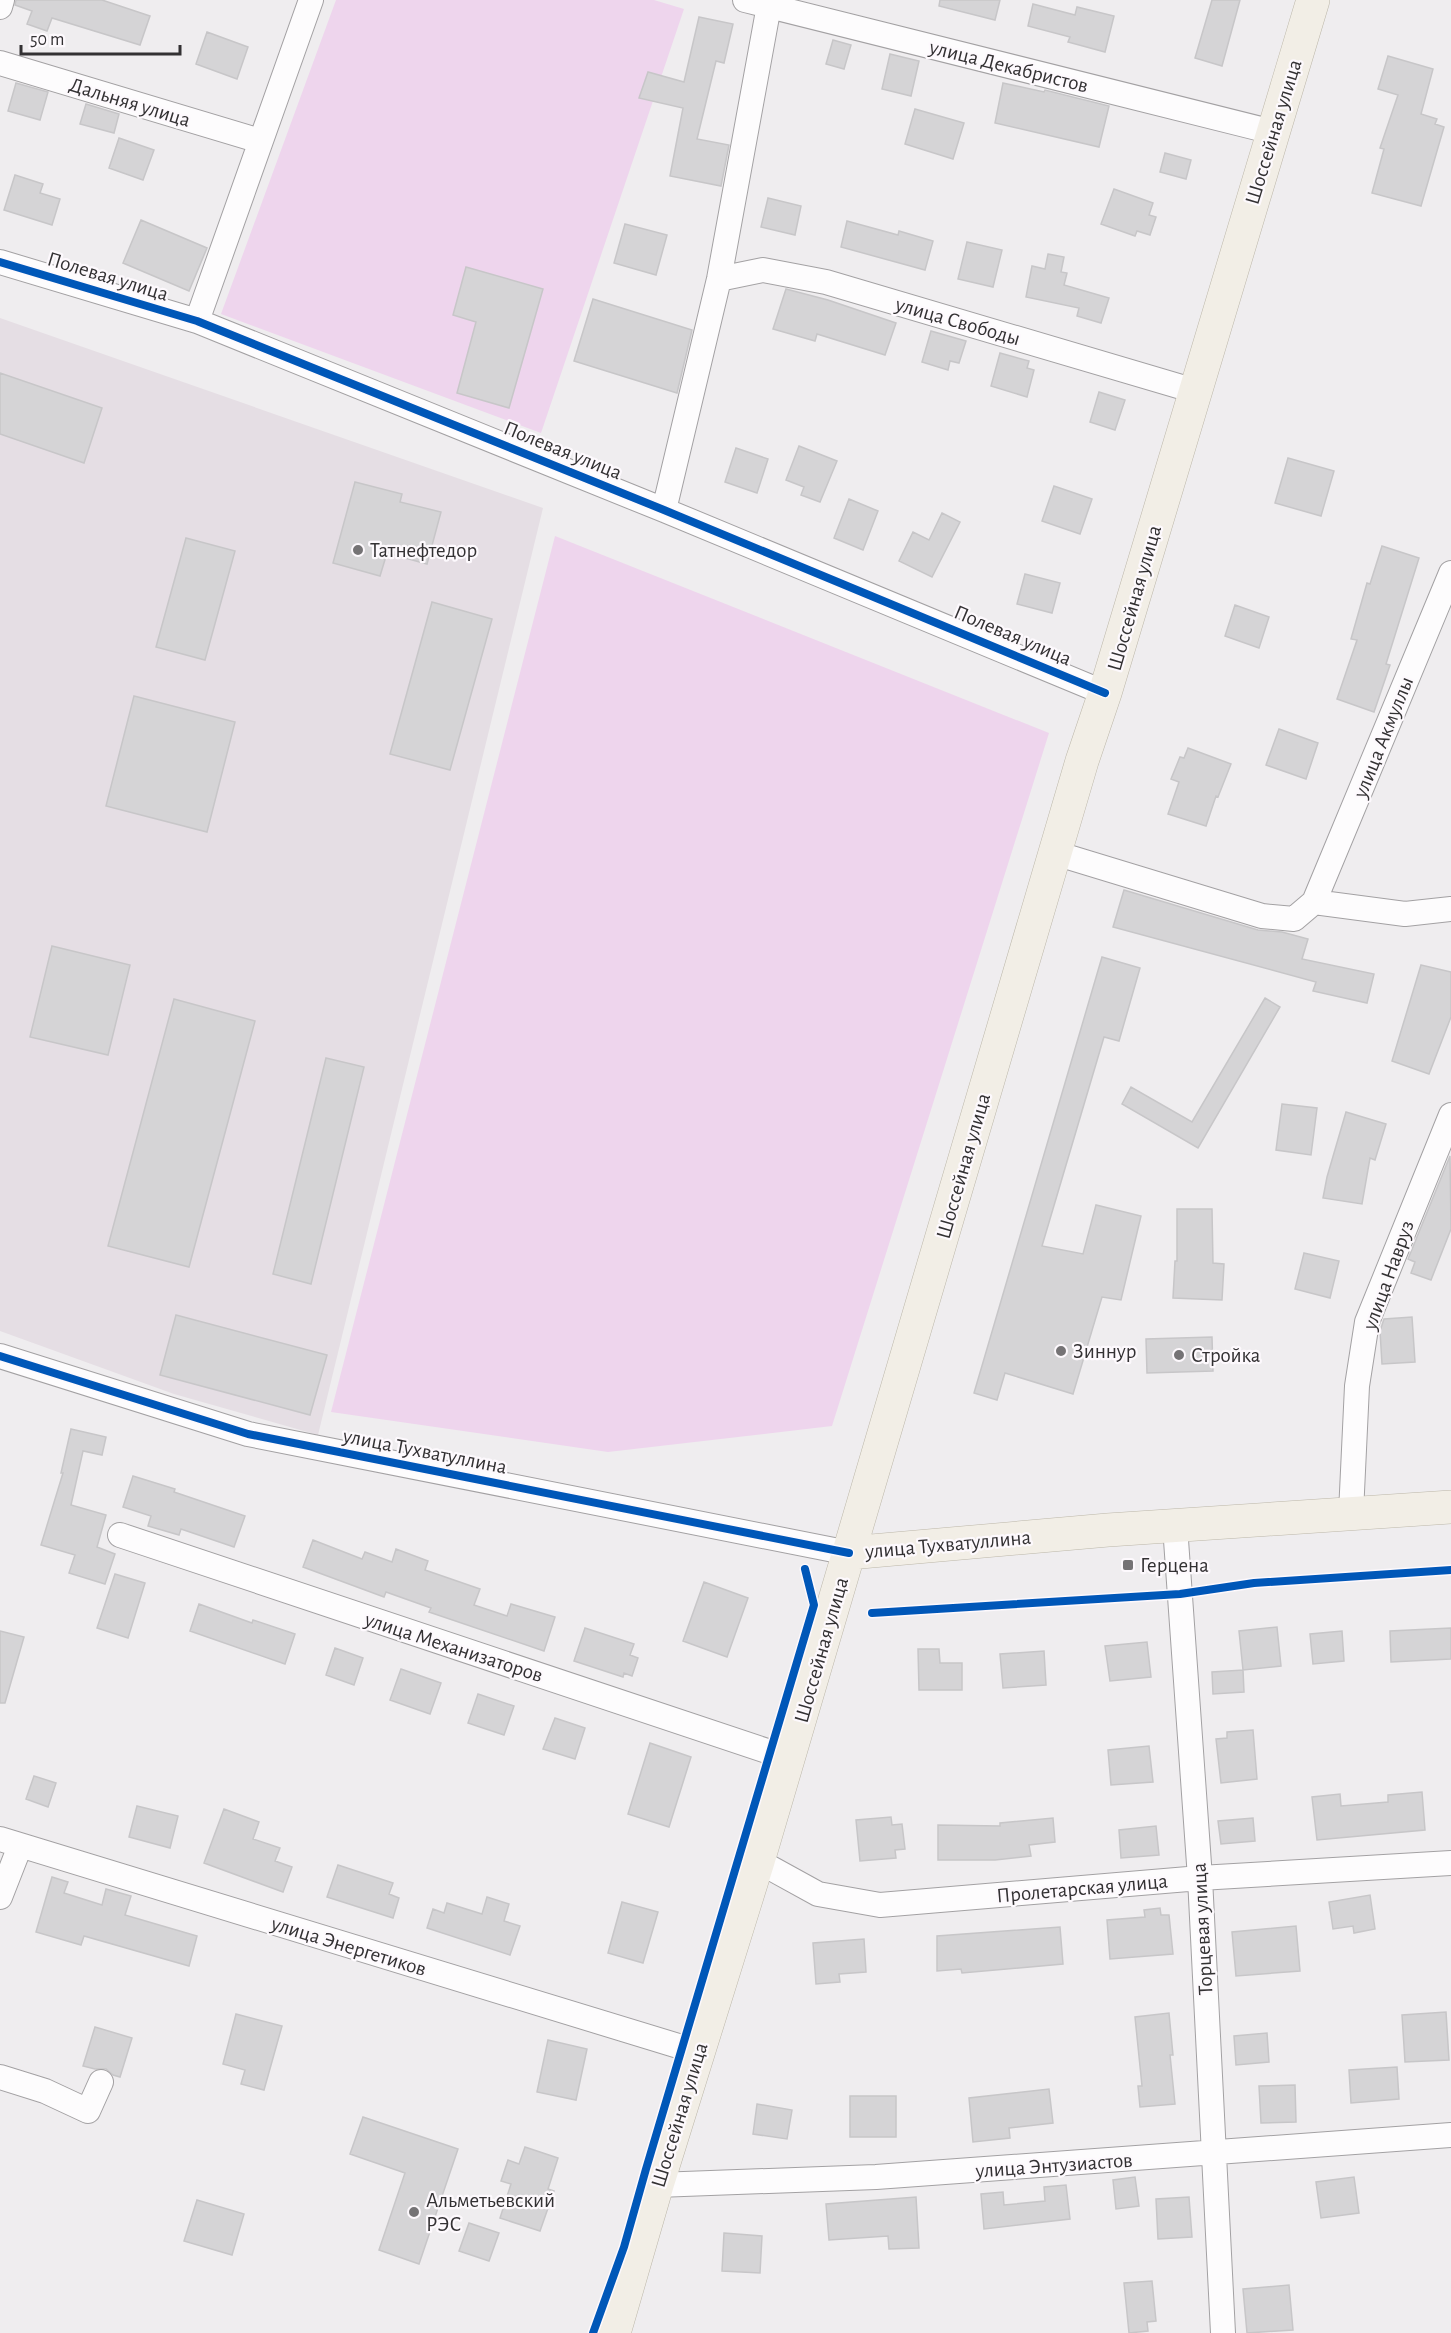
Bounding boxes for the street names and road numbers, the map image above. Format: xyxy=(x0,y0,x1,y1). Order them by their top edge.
street label: улица Декабристов xyxy=(926,36,1090,96)
street label: Шоссейная улица xyxy=(1241,57,1306,207)
street label: Дальняя улица xyxy=(67,74,193,131)
street label: Полевая улица xyxy=(45,248,171,305)
street label: улица Свободы xyxy=(892,293,1023,349)
street label: Полевая улица xyxy=(501,417,625,484)
street label: Шоссейная улица xyxy=(1104,522,1165,673)
street label: Полевая улица xyxy=(951,601,1075,670)
street label: улица Акмуллы xyxy=(1349,674,1417,802)
street label: Шоссейная улица xyxy=(933,1090,994,1241)
street label: улица Навруз xyxy=(1359,1218,1418,1334)
street label: улица Тухватуллина xyxy=(340,1425,509,1478)
street label: улица Тухватуллина xyxy=(863,1527,1032,1562)
street label: Шоссейная улица xyxy=(791,1574,852,1725)
street label: улица Механизаторов xyxy=(361,1608,545,1686)
street label: Торцевая улица xyxy=(1189,1862,1216,1996)
street label: Пролетарская улица xyxy=(995,1871,1169,1906)
street label: улица Энергетиков xyxy=(268,1913,429,1980)
street label: Шоссейная улица xyxy=(647,2040,712,2190)
street label: улица Энтузиастов xyxy=(974,2150,1133,2182)

